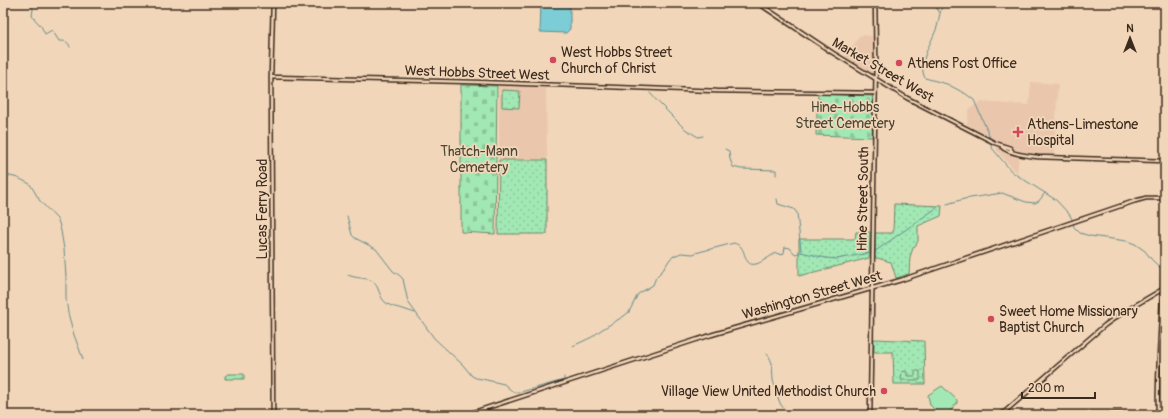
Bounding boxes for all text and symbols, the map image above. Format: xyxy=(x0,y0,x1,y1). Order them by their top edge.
north arrow xyxy=(1110,18,1150,58)
text: N xyxy=(1126,22,1134,35)
street label: Market Street West xyxy=(829,34,937,106)
place label: West Hobbs Street Church of Christ xyxy=(561,44,673,77)
marker: West Hobbs Street Church of Christ xyxy=(548,55,558,65)
place label: Athens Post Office xyxy=(907,55,1017,72)
marker: Athens Post Office xyxy=(894,58,904,68)
street label: West Hobbs Street West xyxy=(404,62,550,84)
park label: Hine-Hobbs Street Cemetery xyxy=(795,99,895,132)
place label: Athens-Limestone Hospital xyxy=(1027,116,1138,149)
marker: Athens-Limestone Hospital xyxy=(1012,126,1024,138)
park label: Thatch-Mann Cemetery xyxy=(440,143,518,176)
street label: Hine Street South xyxy=(854,146,872,252)
street label: Lucas Ferry Road xyxy=(254,158,271,259)
street label: Washington Street West xyxy=(740,267,884,323)
place label: Sweet Home Missionary Baptist Church xyxy=(999,303,1138,336)
marker: Sweet Home Missionary Baptist Church xyxy=(986,314,996,324)
scale bar xyxy=(1022,374,1095,400)
text: 200 m xyxy=(1028,381,1065,396)
place label: Village View United Methodist Church xyxy=(661,383,876,400)
marker: Village View United Methodist Church xyxy=(879,386,889,396)

